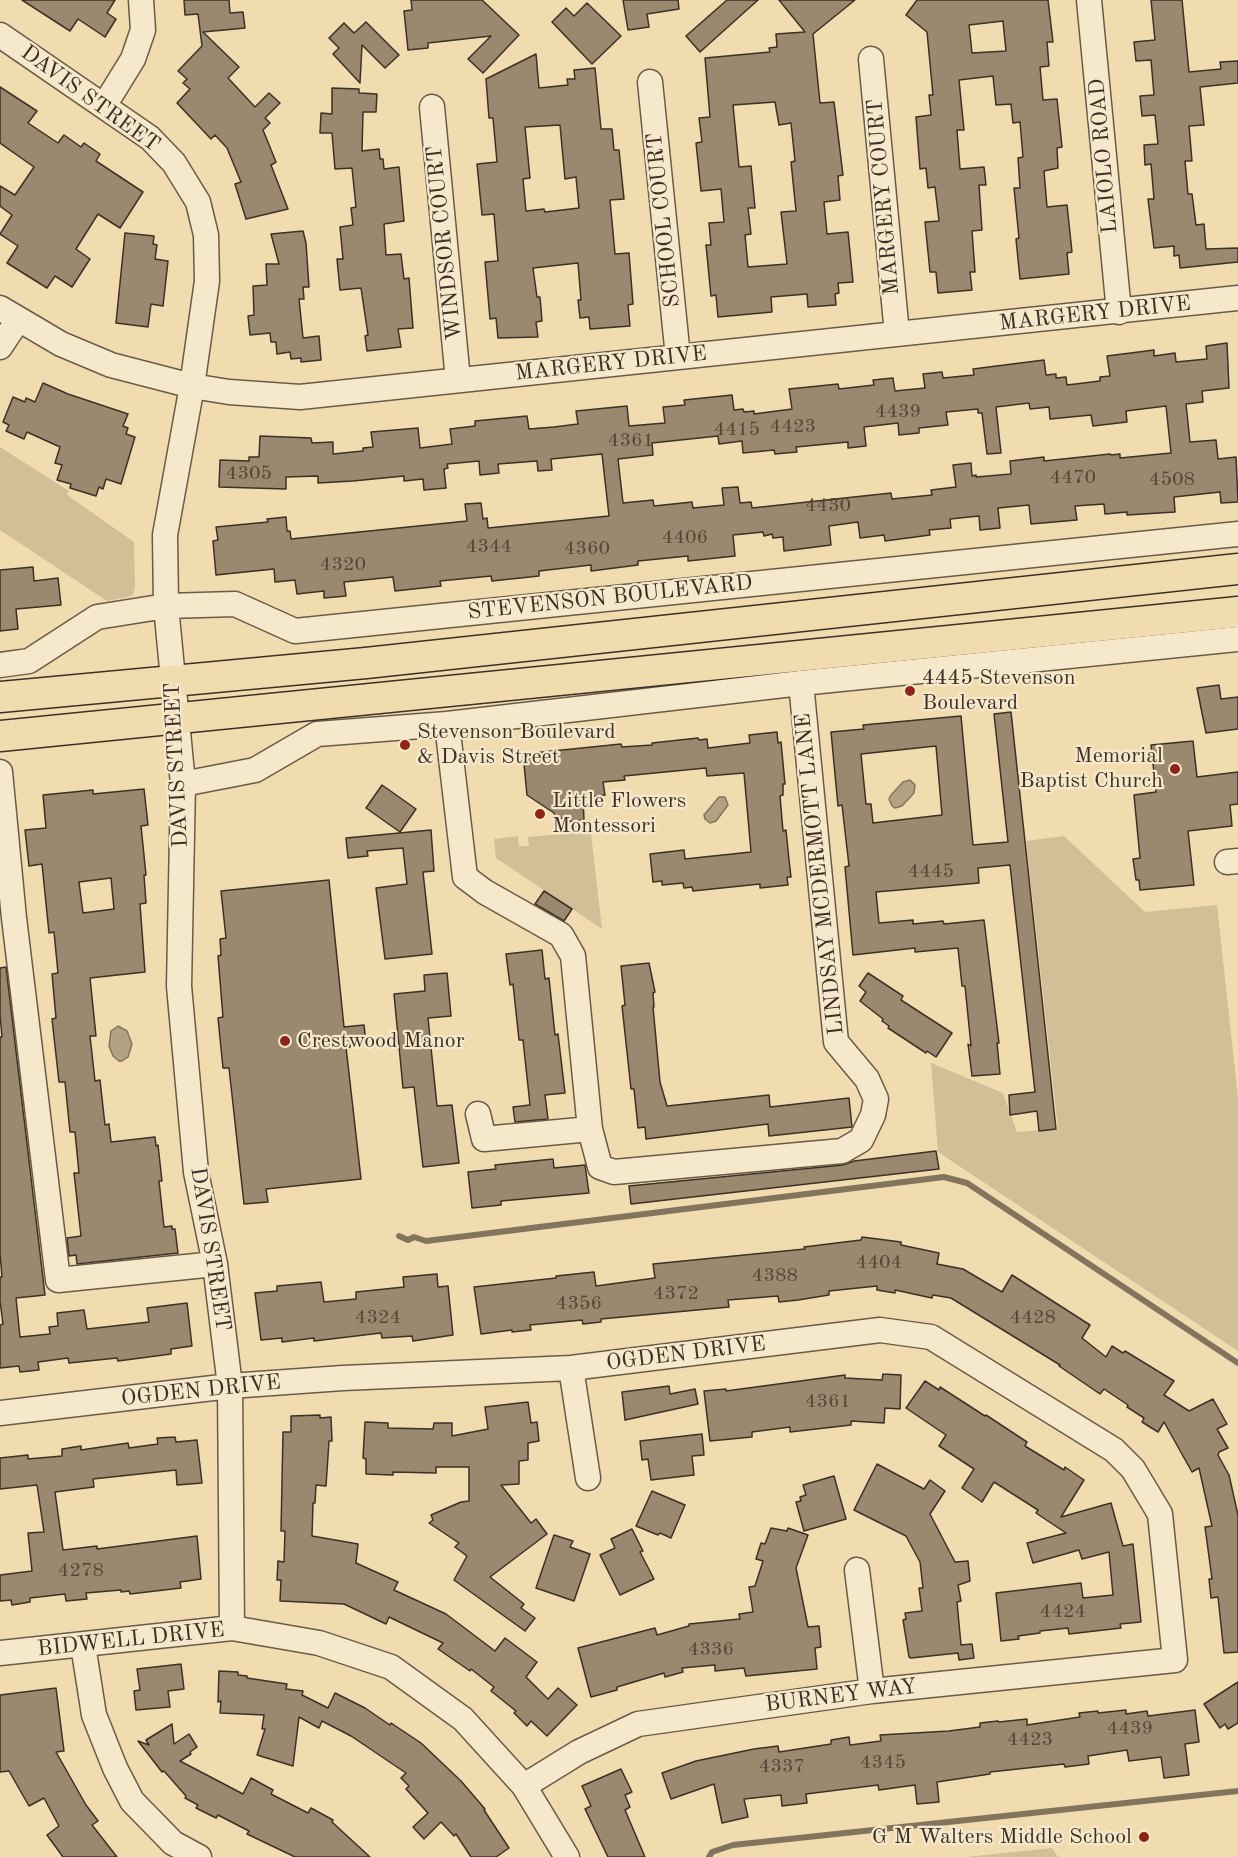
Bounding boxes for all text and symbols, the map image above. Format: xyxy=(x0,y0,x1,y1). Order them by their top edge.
street label: DAVIS STREET xyxy=(15,40,165,158)
street label: LAIOLO ROAD xyxy=(1084,77,1124,235)
street label: MARGERY COURT xyxy=(862,98,906,296)
street label: SCHOOL COURT xyxy=(642,131,686,309)
street label: WINDSOR COURT xyxy=(422,144,468,342)
street label: MARGERY DRIVE xyxy=(998,291,1192,337)
street label: MARGERY DRIVE xyxy=(514,341,708,387)
house number: 4439 xyxy=(875,400,921,424)
house number: 4423 xyxy=(770,415,816,439)
house number: 4415 xyxy=(714,418,760,442)
house number: 4361 xyxy=(608,429,654,453)
house number: 4305 xyxy=(226,462,272,486)
house number: 4470 xyxy=(1050,466,1096,490)
house number: 4508 xyxy=(1149,468,1195,492)
house number: 4430 xyxy=(805,494,851,518)
house number: 4406 xyxy=(662,526,708,550)
house number: 4344 xyxy=(466,535,512,559)
house number: 4360 xyxy=(564,537,610,561)
house number: 4320 xyxy=(320,553,366,577)
street label: STEVENSON BOULEVARD xyxy=(466,570,754,626)
place label: 4445 Stevenson Boulevard xyxy=(922,665,1076,716)
street label: DAVIS STREET xyxy=(159,682,195,848)
marker: 4445 Stevenson Boulevard xyxy=(903,684,917,698)
street label: LINDSAY MCDERMOTT LANE xyxy=(790,712,850,1036)
place label: Stevenson Boulevard & Davis Street xyxy=(417,719,616,770)
marker: Stevenson Boulevard & Davis Street xyxy=(398,738,412,752)
place label: Memorial Baptist Church xyxy=(1019,743,1163,794)
marker: Memorial Baptist Church xyxy=(1168,762,1182,776)
place label: Little Flowers Montessori xyxy=(552,788,686,840)
marker: Little Flowers Montessori xyxy=(533,807,547,821)
house number: 4445 xyxy=(908,860,954,884)
place label: Crestwood Manor xyxy=(297,1028,465,1054)
marker: Crestwood Manor xyxy=(278,1034,292,1048)
street label: DAVIS STREET xyxy=(184,1165,236,1333)
house number: 4404 xyxy=(856,1251,902,1275)
house number: 4388 xyxy=(752,1264,798,1288)
house number: 4372 xyxy=(653,1282,699,1306)
house number: 4356 xyxy=(556,1292,602,1316)
house number: 4324 xyxy=(355,1306,401,1330)
house number: 4428 xyxy=(1010,1306,1056,1330)
street label: OGDEN DRIVE xyxy=(605,1331,767,1377)
street label: OGDEN DRIVE xyxy=(120,1369,282,1413)
house number: 4361 xyxy=(805,1390,851,1414)
house number: 4278 xyxy=(58,1559,104,1583)
house number: 4424 xyxy=(1040,1600,1086,1624)
street label: BIDWELL DRIVE xyxy=(36,1617,226,1663)
house number: 4336 xyxy=(688,1638,734,1662)
street label: BURNEY WAY xyxy=(764,1674,918,1718)
house number: 4439 xyxy=(1107,1717,1153,1741)
house number: 4423 xyxy=(1007,1728,1053,1752)
house number: 4345 xyxy=(860,1751,906,1775)
house number: 4337 xyxy=(759,1755,805,1779)
place label: G M Walters Middle School xyxy=(872,1824,1132,1850)
marker: G M Walters Middle School xyxy=(1137,1830,1151,1844)

